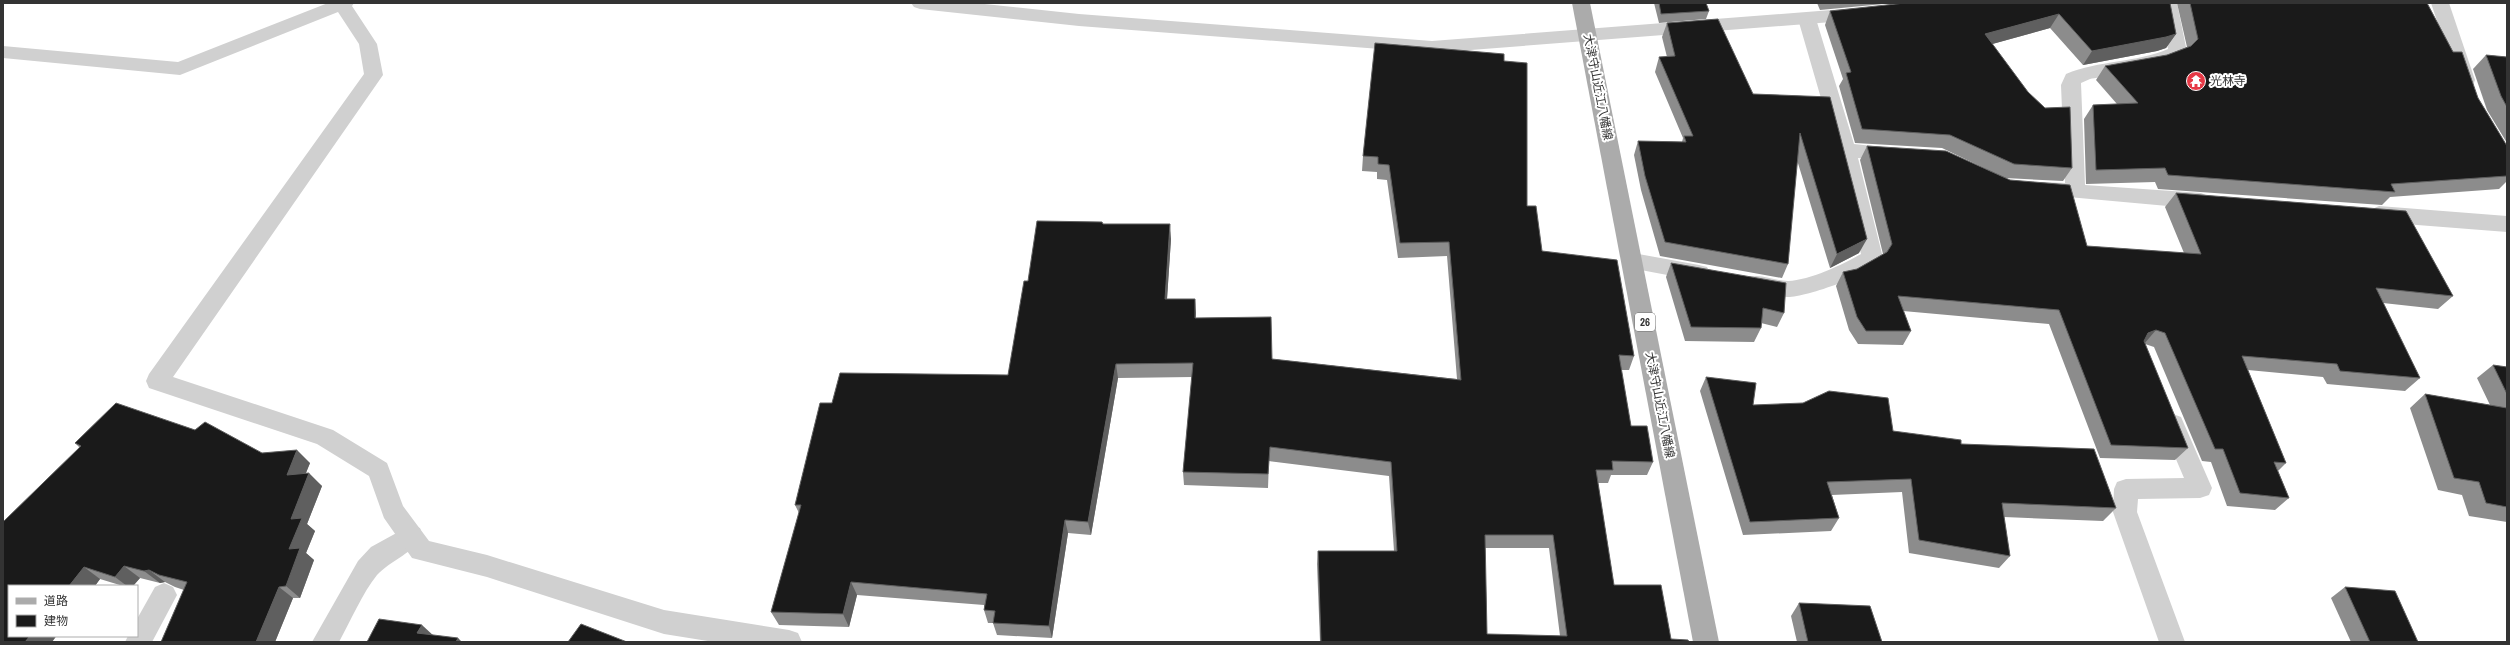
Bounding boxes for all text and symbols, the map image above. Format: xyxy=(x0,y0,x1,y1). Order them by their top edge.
street label: 大津守山近江八幡線 xyxy=(1580,32,1616,142)
temple icon: 光林寺 xyxy=(2185,70,2207,92)
place label: 光林寺 xyxy=(2210,73,2246,89)
road number: 26 xyxy=(1635,313,1655,331)
street label: 大津守山近江八幡線 xyxy=(1642,350,1678,460)
legend xyxy=(8,585,138,637)
text: 道路 xyxy=(44,593,68,609)
text: 建物 xyxy=(44,613,68,629)

